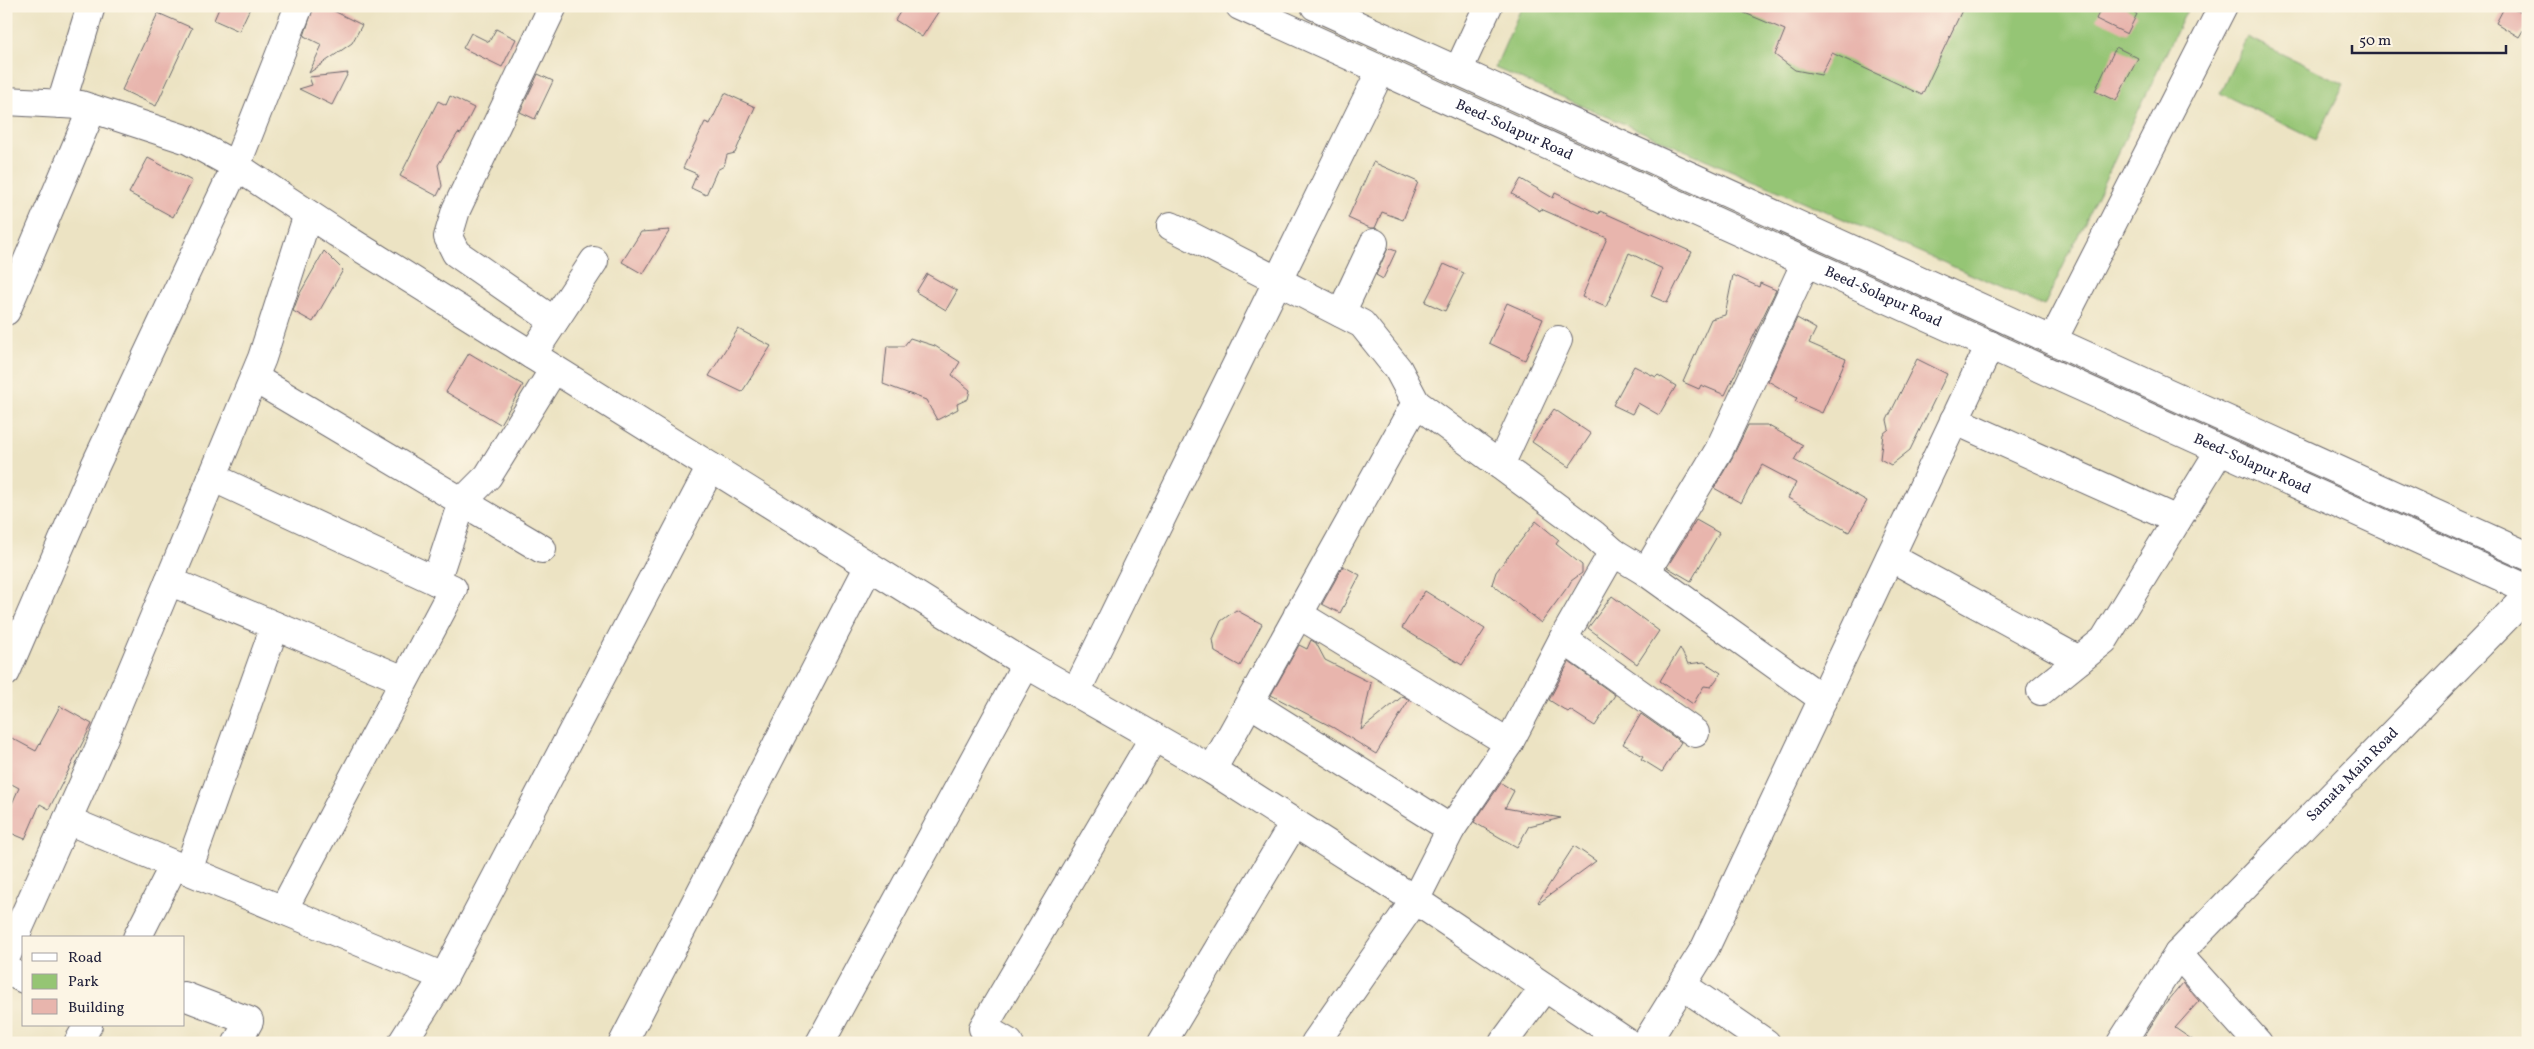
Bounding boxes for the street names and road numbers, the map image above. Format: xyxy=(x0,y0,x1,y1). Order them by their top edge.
street label: Beed-Solapur Road xyxy=(1452,94,1576,166)
street label: Beed-Solapur Road xyxy=(1821,261,1945,333)
street label: Beed-Solapur Road xyxy=(2190,428,2314,500)
street label: Samata Main Road xyxy=(2302,723,2404,826)

